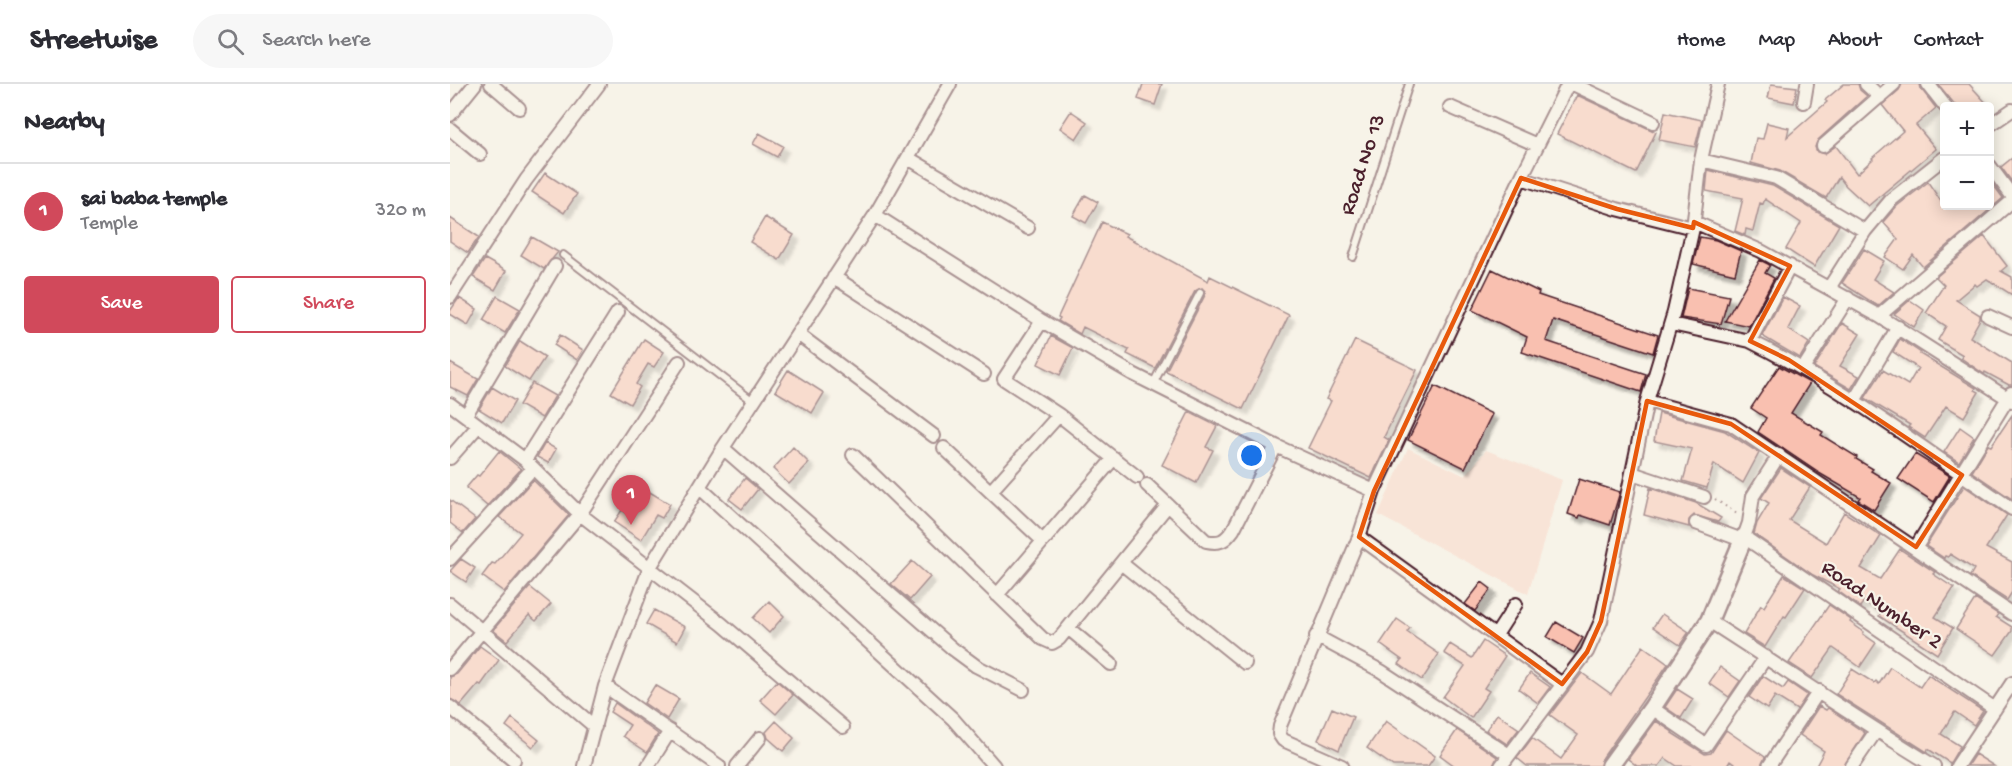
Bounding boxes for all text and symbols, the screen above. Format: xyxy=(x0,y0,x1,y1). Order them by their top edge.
search box xyxy=(193,14,613,68)
text: Streetwise xyxy=(30,25,157,58)
icon: search xyxy=(214,25,247,58)
text: Search here xyxy=(262,28,371,54)
text: Home xyxy=(1677,29,1725,54)
text: Map xyxy=(1758,29,1795,54)
text: About xyxy=(1828,29,1881,54)
text: Contact xyxy=(1914,29,1982,54)
map controls xyxy=(1940,102,1994,210)
button: + xyxy=(1940,102,1994,156)
text: Nearby xyxy=(24,108,105,139)
street label: Road No 13 xyxy=(1335,111,1393,219)
button: − xyxy=(1940,156,1994,210)
text: sai baba temple xyxy=(81,187,227,213)
text: 1 xyxy=(39,200,48,223)
text: 320 m xyxy=(376,200,426,223)
text: Temple xyxy=(81,213,138,236)
button: Save xyxy=(24,276,219,333)
button: Share xyxy=(231,276,426,333)
your location xyxy=(1237,441,1266,470)
pin: 1 xyxy=(612,476,651,525)
street label: Road Number 2 xyxy=(1816,556,1947,656)

